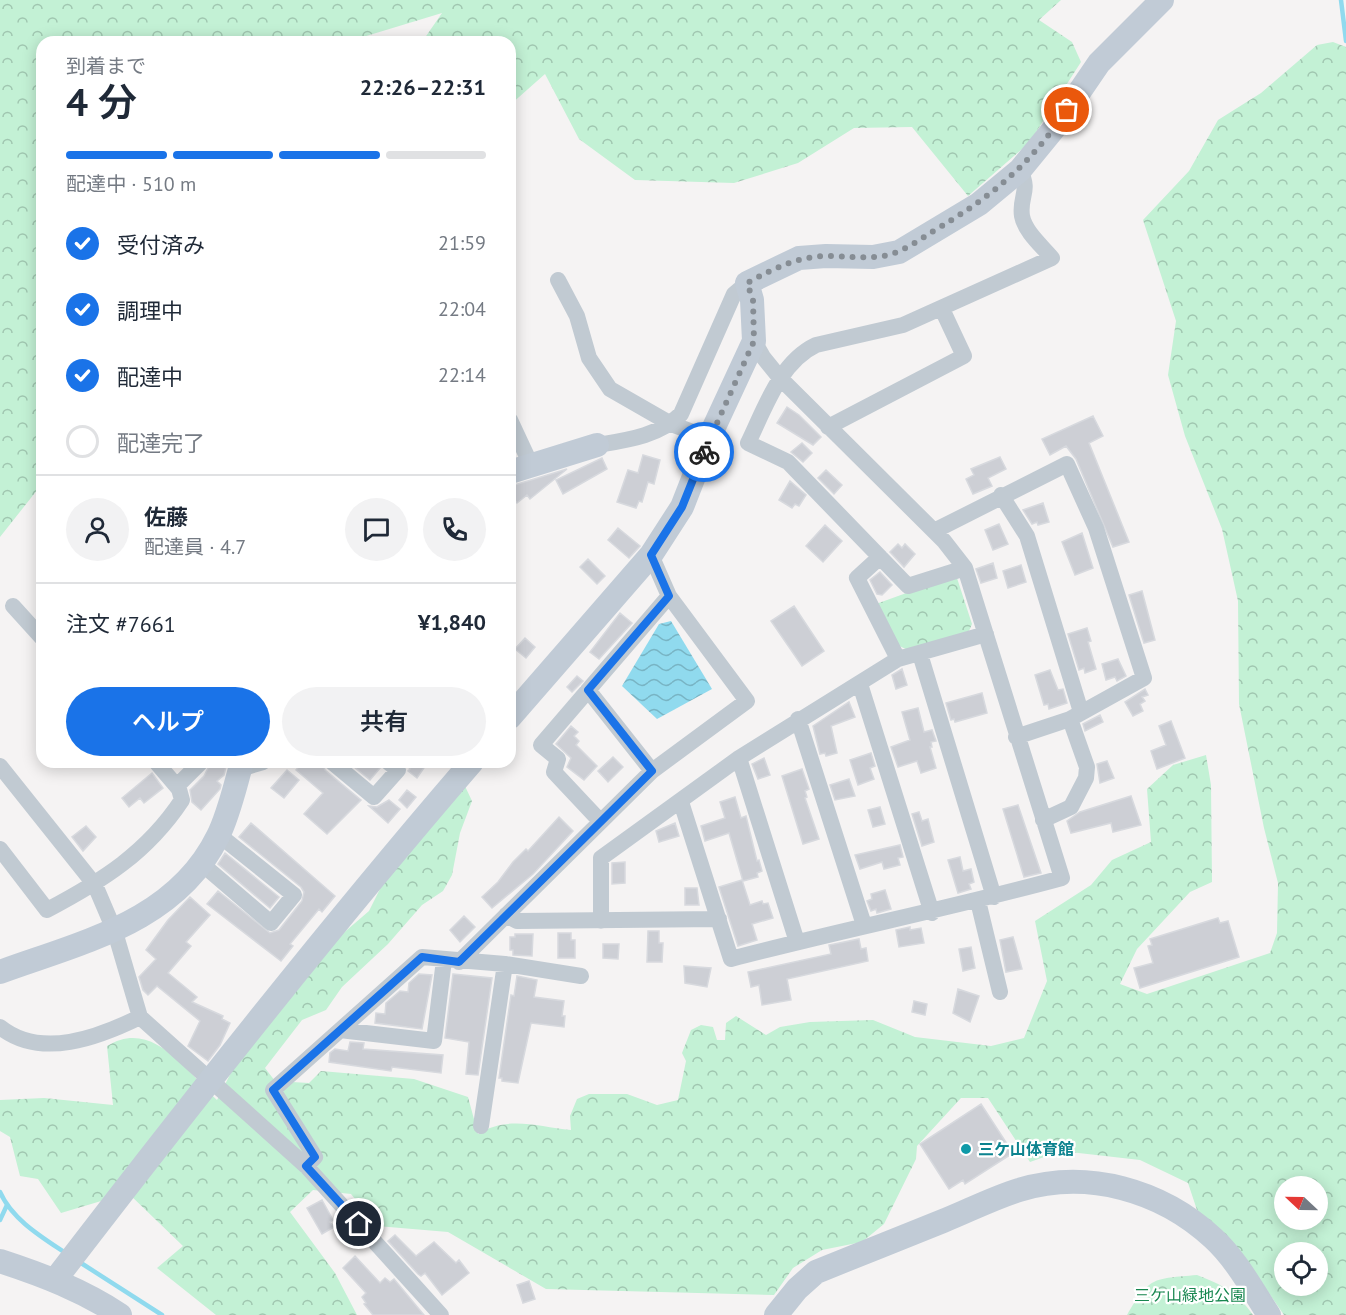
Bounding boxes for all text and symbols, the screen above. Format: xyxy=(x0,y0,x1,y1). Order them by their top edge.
text: 到着まで xyxy=(66,53,146,79)
text: 22:26–22:31 xyxy=(360,73,486,101)
text: 4 分 xyxy=(66,76,137,127)
pin xyxy=(1041,84,1092,135)
icon: bag xyxy=(1050,93,1083,126)
text: 配達中 · 510 m xyxy=(66,171,196,197)
icon: check xyxy=(66,227,99,260)
text: 21:59 xyxy=(438,230,486,256)
text: 受付済み xyxy=(117,231,205,259)
icon: check xyxy=(66,293,99,326)
text: 22:04 xyxy=(438,296,486,322)
text: 調理中 xyxy=(117,297,183,325)
icon: check xyxy=(66,359,99,392)
text: 22:14 xyxy=(438,362,486,388)
text: 配達中 xyxy=(117,363,183,391)
courier xyxy=(674,422,734,482)
text: 配達完了 xyxy=(117,429,205,457)
icon: bike xyxy=(688,436,721,469)
button: person xyxy=(66,498,129,561)
button: chat xyxy=(345,498,408,561)
button: phone xyxy=(423,498,486,561)
text: 佐藤 xyxy=(144,503,188,531)
text: 配達員 · 4.7 xyxy=(144,534,246,560)
text: ¥1,840 xyxy=(418,608,486,636)
text: 注文 #7661 xyxy=(66,610,176,638)
button: ヘルプ xyxy=(66,687,270,756)
button: 共有 xyxy=(282,687,486,756)
place label: 三ケ山体育館 xyxy=(978,1139,1074,1159)
marker: 三ケ山体育館 xyxy=(959,1142,973,1156)
north arrow xyxy=(1274,1176,1328,1230)
map controls xyxy=(1274,1176,1328,1296)
pin xyxy=(333,1198,384,1249)
icon: home xyxy=(342,1207,375,1240)
button: locate xyxy=(1274,1242,1328,1296)
park label: 三ケ山緑地公園 xyxy=(1134,1285,1246,1305)

